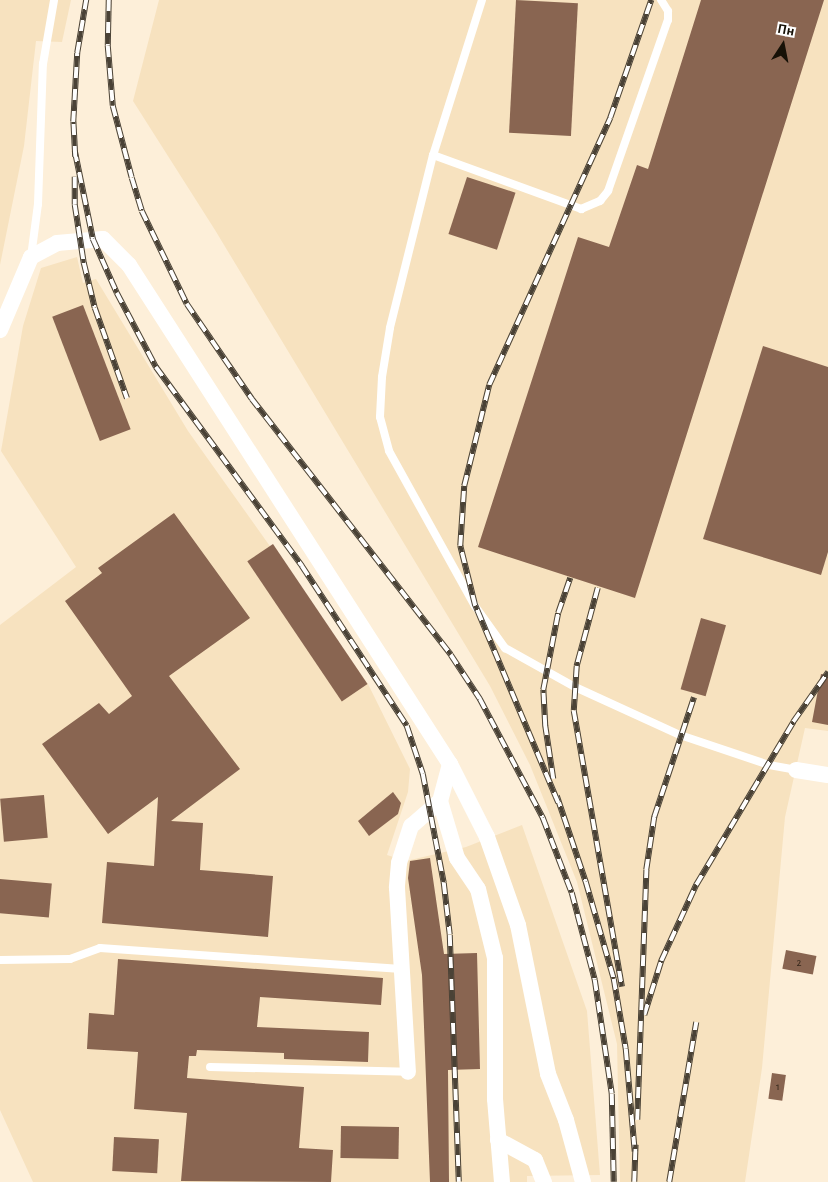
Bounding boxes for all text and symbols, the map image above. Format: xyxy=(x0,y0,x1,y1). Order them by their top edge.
north arrow xyxy=(758,20,808,70)
text: Пн xyxy=(776,22,796,39)
house number: 2 xyxy=(796,956,802,970)
house number: 1 xyxy=(776,1080,780,1094)

